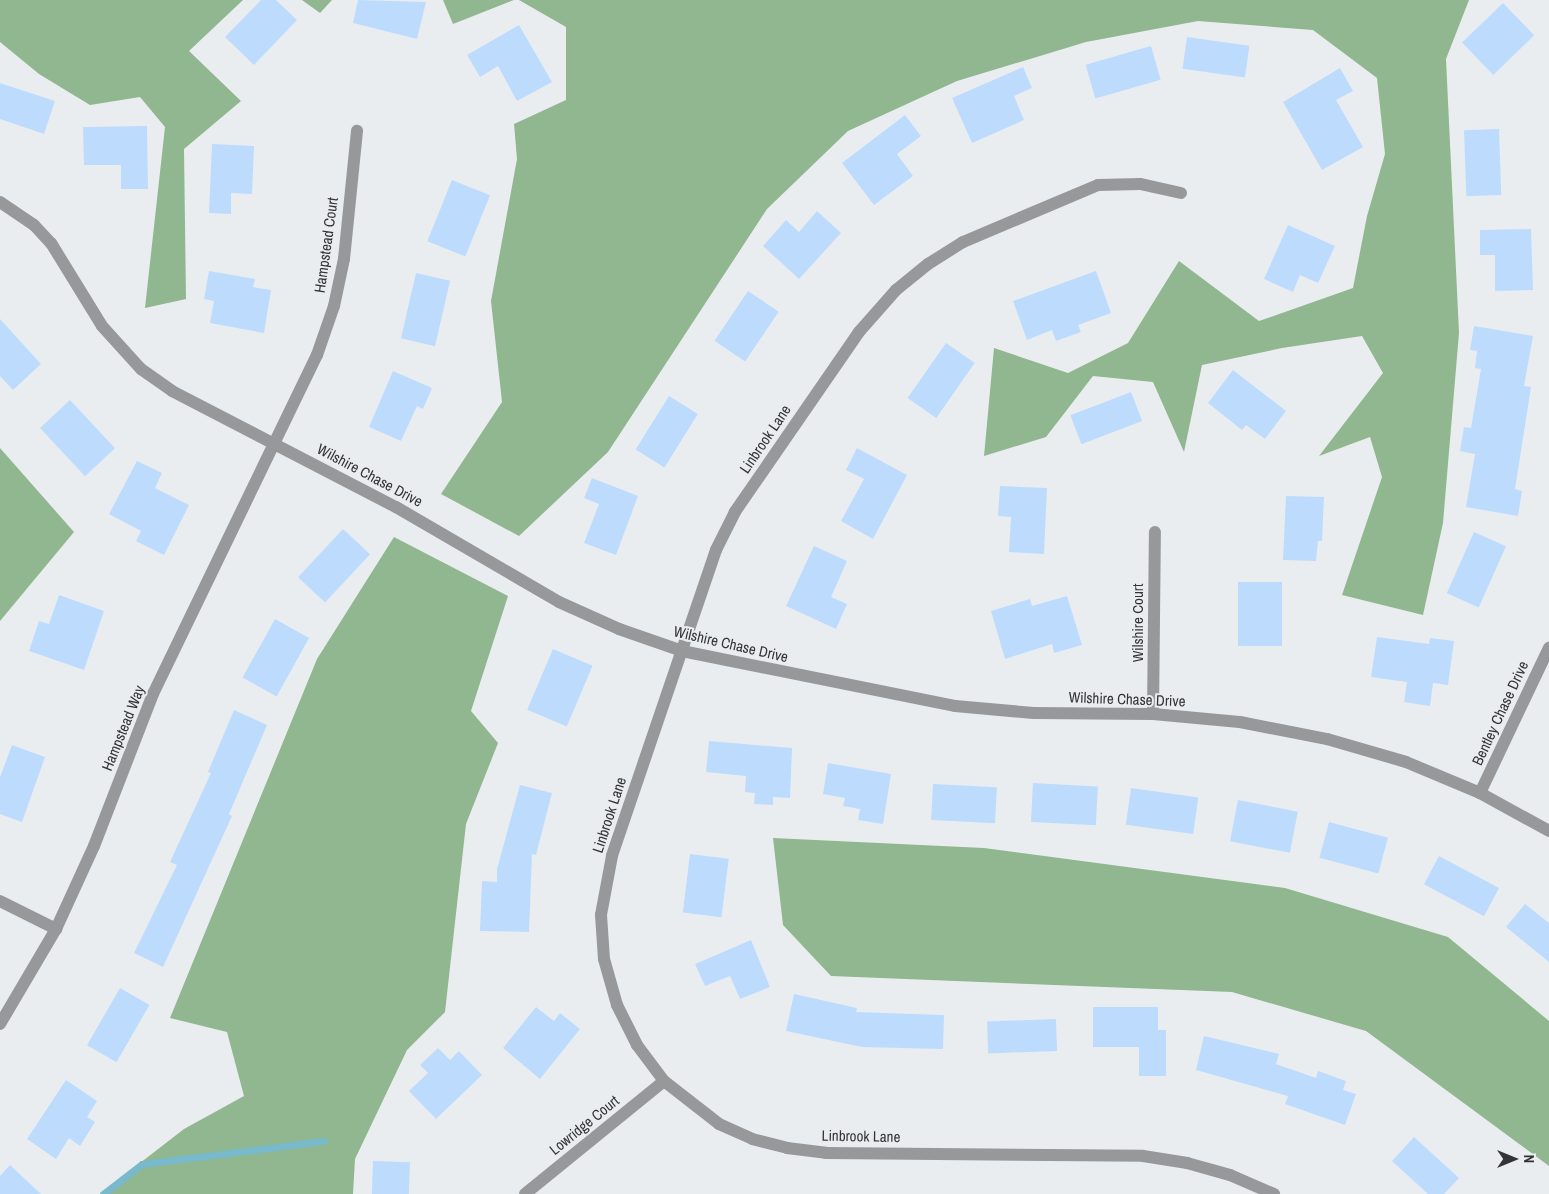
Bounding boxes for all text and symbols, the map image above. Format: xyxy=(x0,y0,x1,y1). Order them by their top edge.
street label: Hampstead Court xyxy=(310,196,342,294)
street label: Linbrook Lane xyxy=(736,401,794,477)
street label: Wilshire Chase Drive xyxy=(314,440,426,510)
street label: Wilshire Court xyxy=(1129,584,1147,662)
street label: Wilshire Chase Drive xyxy=(672,622,790,666)
street label: Bentley Chase Drive xyxy=(1468,658,1532,768)
street label: Hampstead Way xyxy=(98,683,148,773)
street label: Wilshire Chase Drive xyxy=(1068,688,1186,710)
street label: Linbrook Lane xyxy=(588,775,630,855)
street label: Lowridge Court xyxy=(546,1092,622,1158)
street label: Linbrook Lane xyxy=(822,1126,900,1146)
north arrow xyxy=(1489,1134,1539,1184)
text: N xyxy=(1520,1155,1538,1163)

